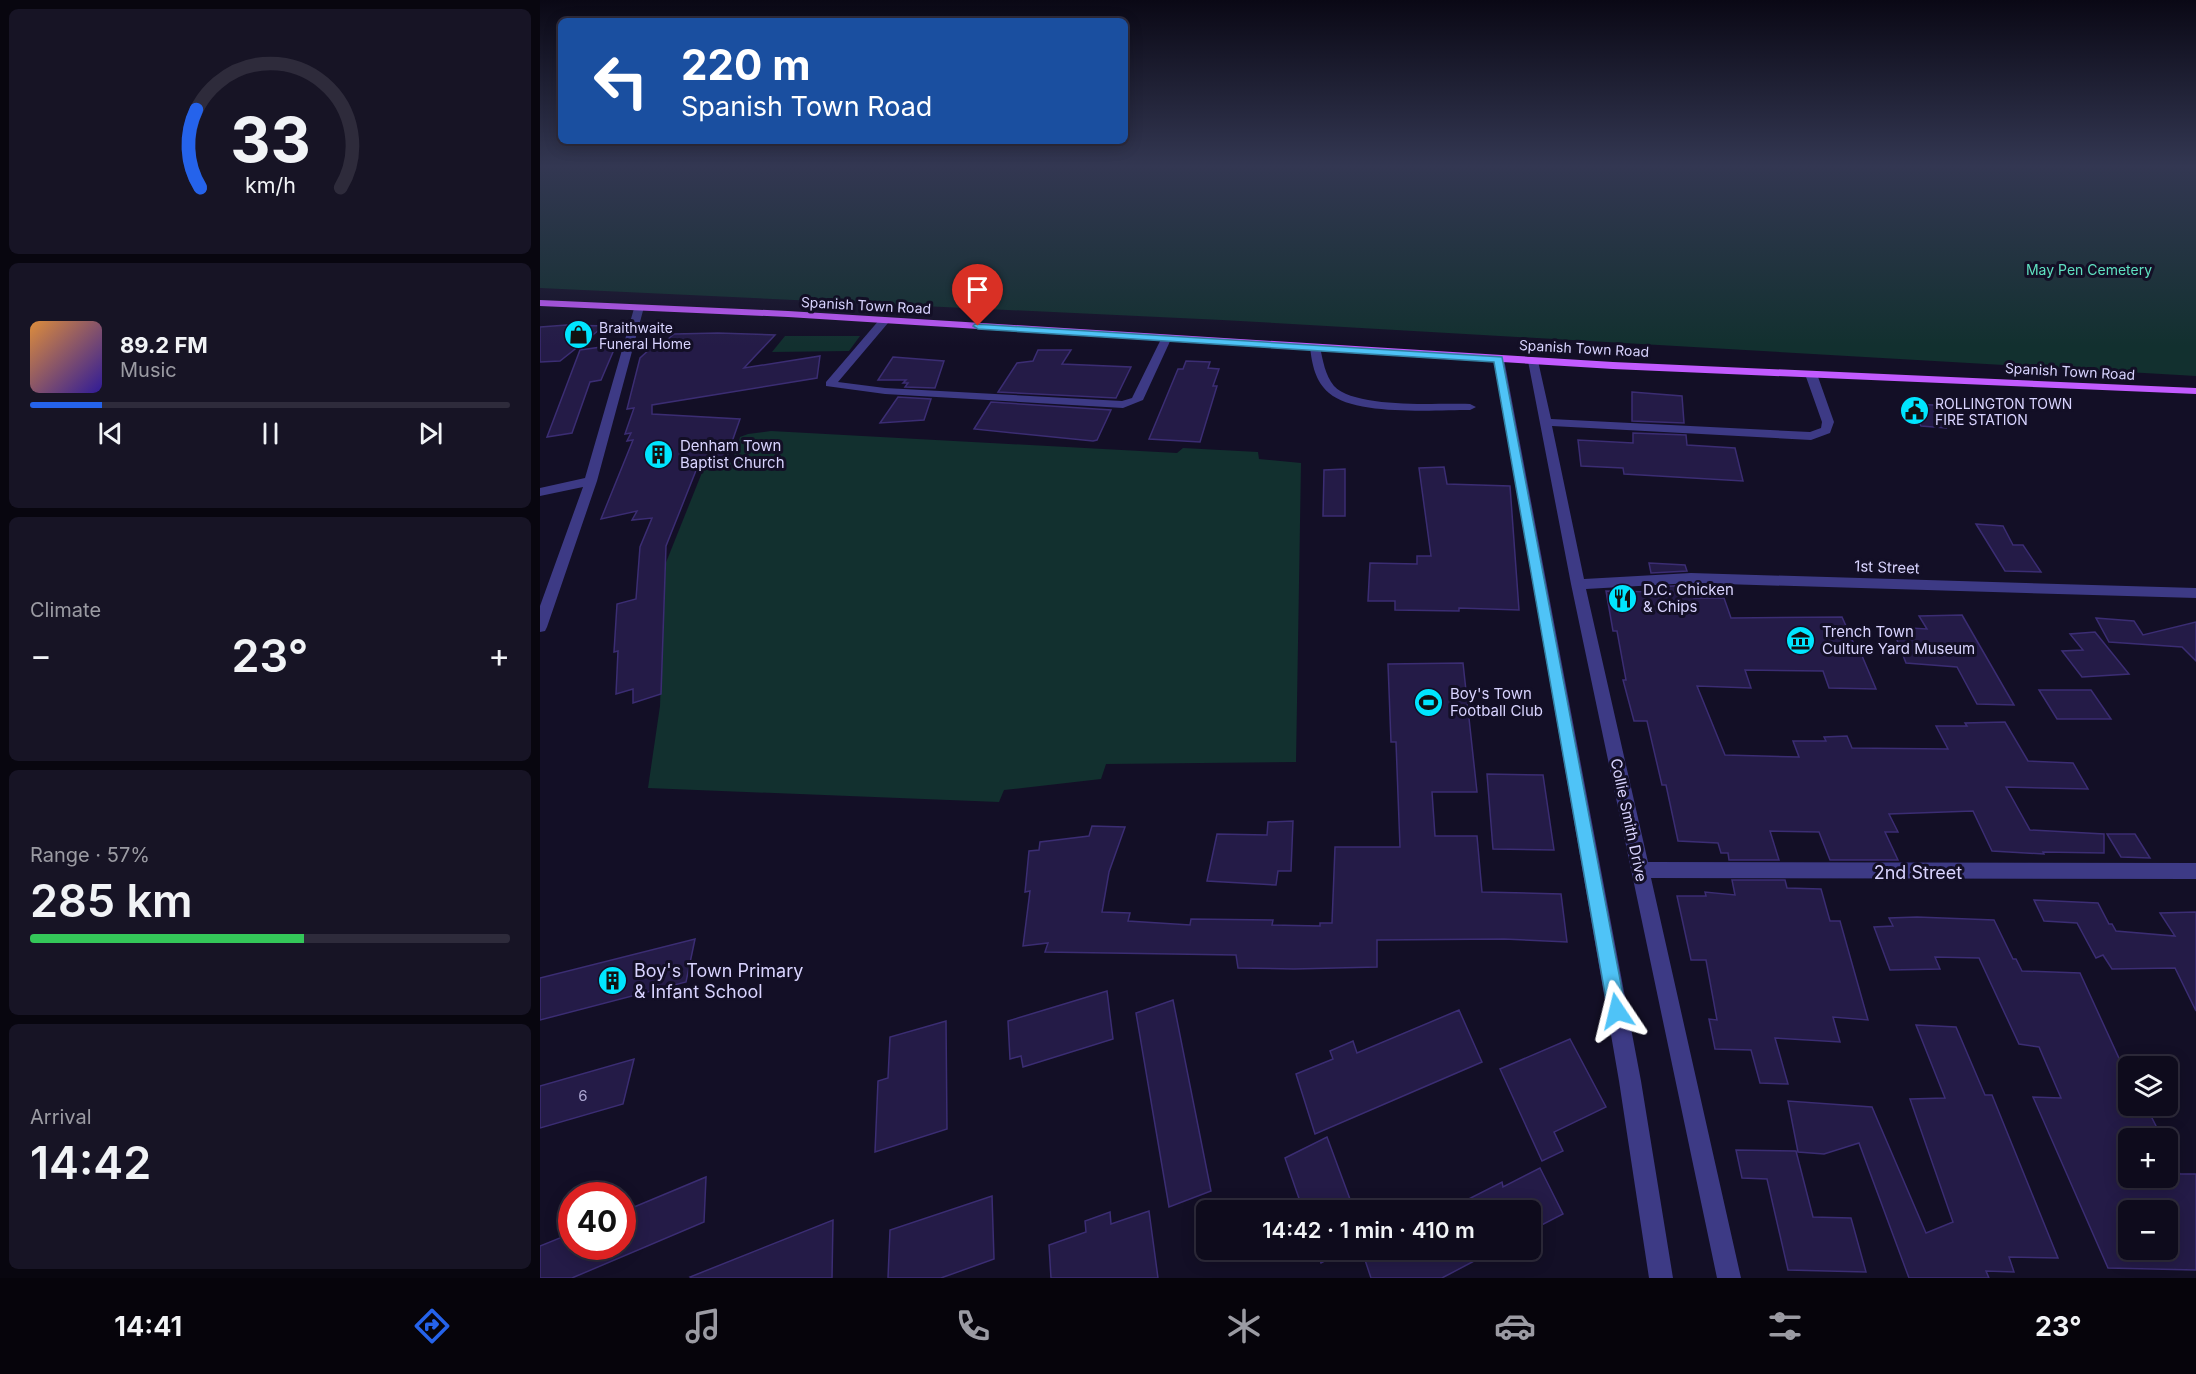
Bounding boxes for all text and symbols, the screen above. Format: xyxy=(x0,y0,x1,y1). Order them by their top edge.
text: 220 m xyxy=(681,39,811,90)
icon: left xyxy=(582,42,660,120)
text: Spanish Town Road xyxy=(681,90,932,123)
text: 33 xyxy=(230,103,310,178)
text: km/h xyxy=(245,173,295,199)
park label: May Pen Cemetery xyxy=(2026,261,2152,278)
pin xyxy=(952,264,1003,326)
icon: arrive xyxy=(961,273,994,306)
street label: Spanish Town Road xyxy=(800,293,932,317)
shop icon: Braithwaite Funeral Home xyxy=(562,319,594,351)
place label: Braithwaite Funeral Home xyxy=(599,319,691,352)
text: 89.2 FM xyxy=(120,332,208,358)
street label: Spanish Town Road xyxy=(1518,336,1650,360)
text: Music xyxy=(120,358,177,382)
street label: Spanish Town Road xyxy=(2004,359,2136,383)
public building icon: ROLLINGTON TOWN FIRE STATION xyxy=(1898,395,1930,427)
place label: ROLLINGTON TOWN FIRE STATION xyxy=(1935,395,2072,428)
icon: previous xyxy=(94,417,127,450)
icon: pause xyxy=(254,417,287,450)
icon: next xyxy=(414,417,447,450)
place label: Denham Town Baptist Church xyxy=(680,436,785,472)
building icon: Denham Town Baptist Church xyxy=(643,438,675,470)
street label: 1st Street xyxy=(1854,556,1920,578)
place label: D.C. Chicken & Chips xyxy=(1643,580,1734,616)
restaurant icon: D.C. Chicken & Chips xyxy=(1606,582,1638,614)
text: Climate xyxy=(30,598,101,622)
place label: Trench Town Culture Yard Museum xyxy=(1822,622,1975,658)
museum icon: Trench Town Culture Yard Museum xyxy=(1785,624,1817,656)
text: 23° xyxy=(232,628,308,683)
text: − xyxy=(30,635,52,675)
text: + xyxy=(488,635,510,675)
place label: Boy's Town Football Club xyxy=(1450,684,1543,720)
sports icon: Boy's Town Football Club xyxy=(1413,686,1445,718)
street label: Collie Smith Drive xyxy=(1607,757,1651,883)
text: Range · 57% xyxy=(30,843,150,867)
street label: 2nd Street xyxy=(1874,862,1962,883)
text: 285 km xyxy=(30,873,193,928)
place label: Boy's Town Primary & Infant School xyxy=(634,960,803,1002)
building icon: Boy's Town Primary & Infant School xyxy=(597,964,629,996)
position arrow xyxy=(1585,979,1649,1043)
map controls xyxy=(2118,1056,2178,1260)
button: layers xyxy=(2118,1056,2178,1116)
house number: 6 xyxy=(578,1086,588,1105)
text: Arrival xyxy=(30,1105,92,1129)
button: + xyxy=(2118,1128,2178,1188)
text: 14:42 xyxy=(30,1135,151,1190)
speed limit sign: 40 xyxy=(558,1182,636,1260)
button: − xyxy=(2118,1200,2178,1260)
text: 14:42 · 1 min · 410 m xyxy=(1262,1217,1475,1243)
icon: directions xyxy=(411,1305,453,1347)
icon: music xyxy=(682,1305,724,1347)
icon: phone xyxy=(952,1305,994,1347)
icon: climate xyxy=(1223,1305,1265,1347)
icon: car xyxy=(1494,1305,1536,1347)
icon: filters xyxy=(1764,1305,1806,1347)
text: 14:41 xyxy=(114,1310,182,1343)
text: 23° xyxy=(2035,1310,2082,1343)

